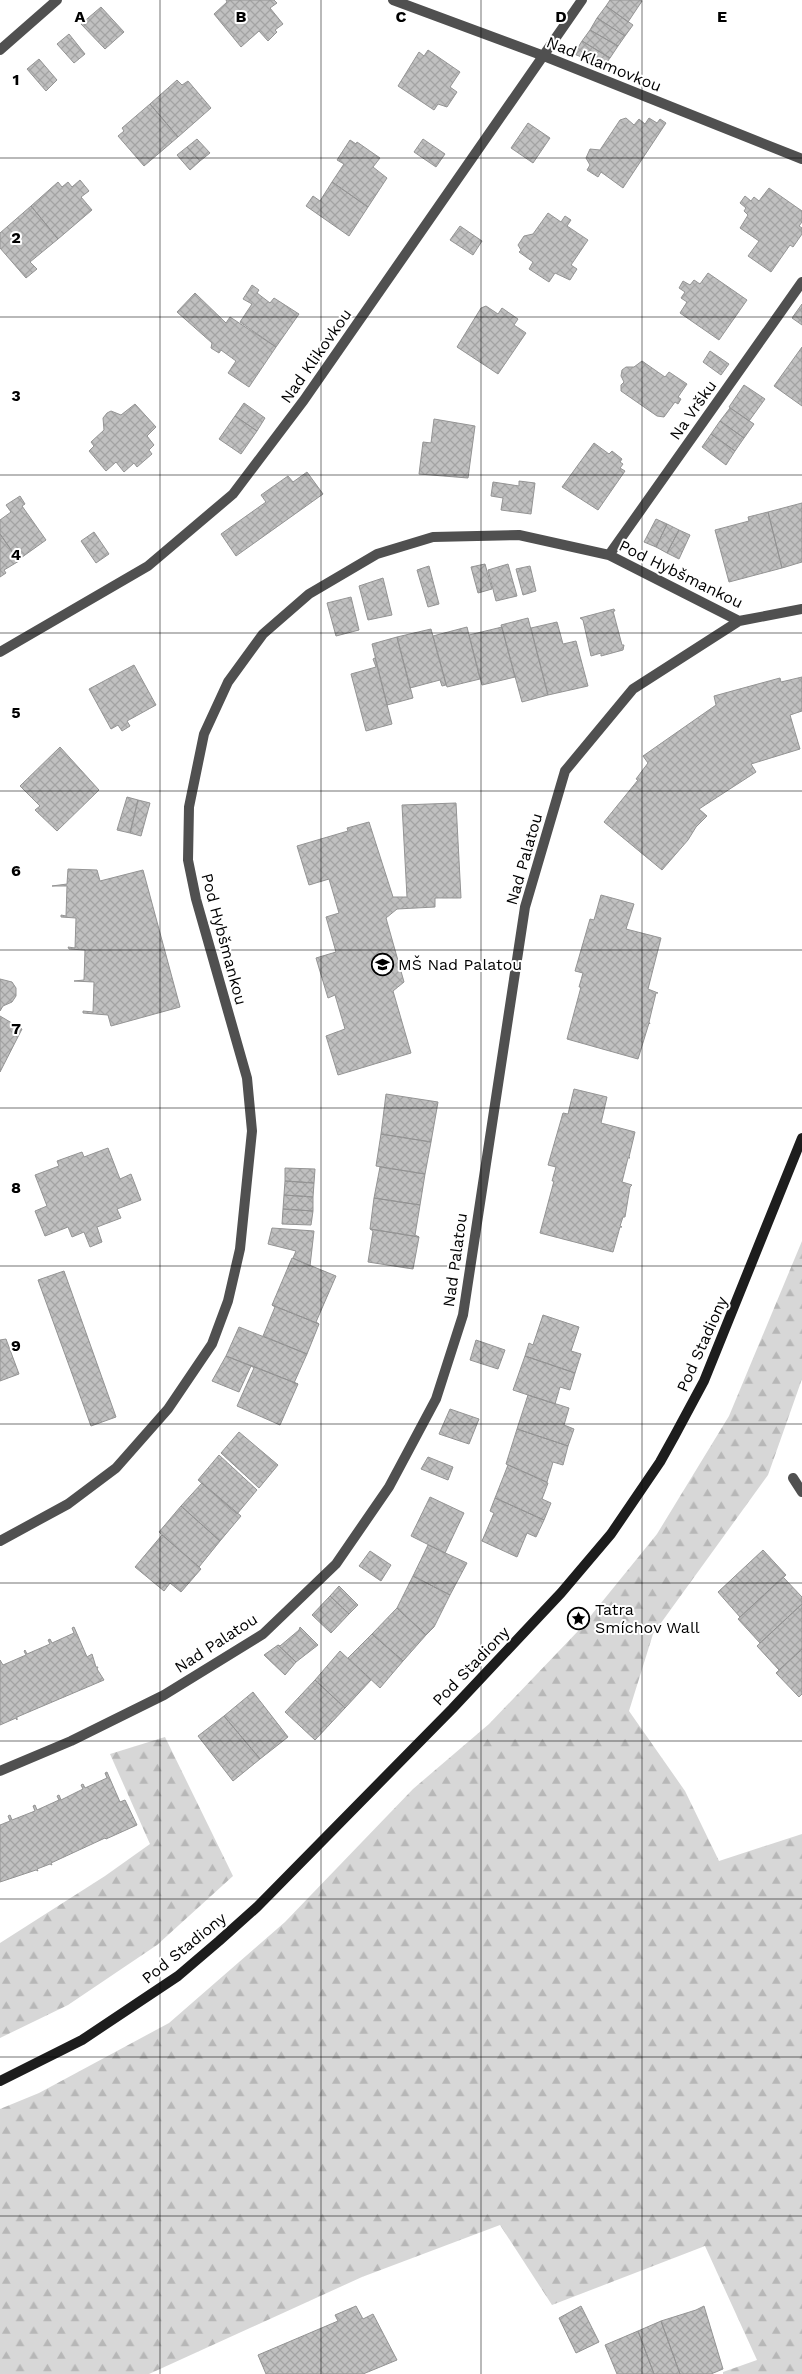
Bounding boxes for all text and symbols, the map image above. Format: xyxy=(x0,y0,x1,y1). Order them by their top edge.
text: A xyxy=(75,7,86,26)
text: B xyxy=(236,7,247,26)
text: C xyxy=(396,7,407,26)
text: D xyxy=(555,7,567,26)
text: E xyxy=(717,7,727,26)
street label: Nad Klamovkou xyxy=(544,32,664,96)
text: 1 xyxy=(13,70,19,89)
text: 2 xyxy=(11,228,21,247)
street label: Nad Klikovkou xyxy=(276,305,356,407)
street label: Na Vršku xyxy=(666,376,720,444)
text: 3 xyxy=(11,386,21,405)
street label: Pod Hybšmankou xyxy=(616,536,746,612)
text: 4 xyxy=(11,545,21,564)
text: 5 xyxy=(11,703,21,722)
street label: Nad Palatou xyxy=(502,811,546,907)
text: 6 xyxy=(11,861,21,880)
street label: Pod Hybšmankou xyxy=(197,871,251,1007)
school or university icon: MŠ Nad Palatou xyxy=(370,952,394,976)
place label: MŠ Nad Palatou xyxy=(398,955,522,974)
text: 7 xyxy=(11,1019,21,1038)
text: 8 xyxy=(11,1178,21,1197)
street label: Nad Palatou xyxy=(439,1212,471,1308)
street label: Pod Stadiony xyxy=(672,1293,732,1395)
text: 9 xyxy=(11,1336,21,1355)
place label: Tatra Smíchov Wall xyxy=(595,1600,700,1637)
place icon: Tatra Smíchov Wall xyxy=(567,1606,591,1630)
street label: Nad Palatou xyxy=(171,1609,261,1677)
street label: Pod Stadiony xyxy=(429,1622,514,1709)
street label: Pod Stadiony xyxy=(138,1908,230,1988)

